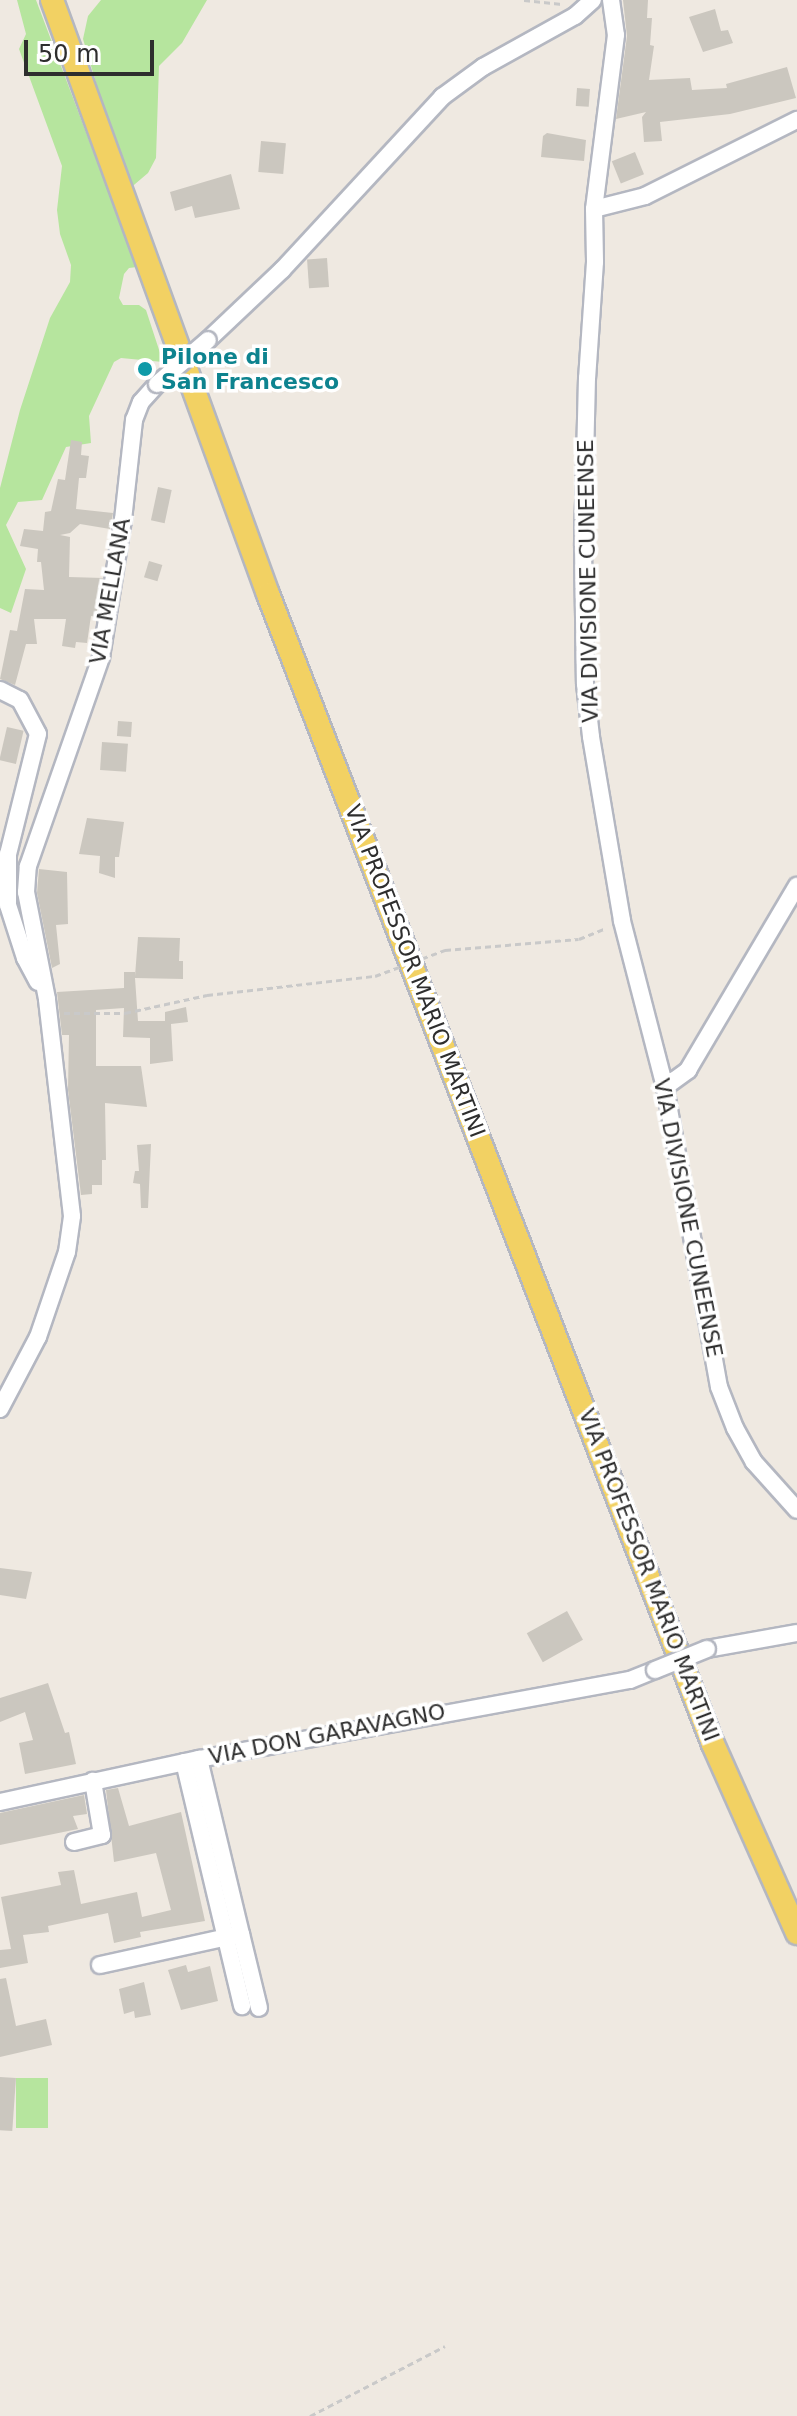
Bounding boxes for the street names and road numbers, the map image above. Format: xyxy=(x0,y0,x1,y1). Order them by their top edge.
street label: VIA DIVISIONE CUNEENSE xyxy=(572,439,604,723)
street label: VIA MELLANA xyxy=(84,516,136,666)
street label: VIA PROFESSOR MARIO MARTINI xyxy=(339,801,491,1141)
street label: VIA DIVISIONE CUNEENSE xyxy=(648,1076,728,1360)
street label: VIA PROFESSOR MARIO MARTINI xyxy=(573,1405,725,1745)
street label: VIA DON GARAVAGNO xyxy=(206,1698,448,1770)

